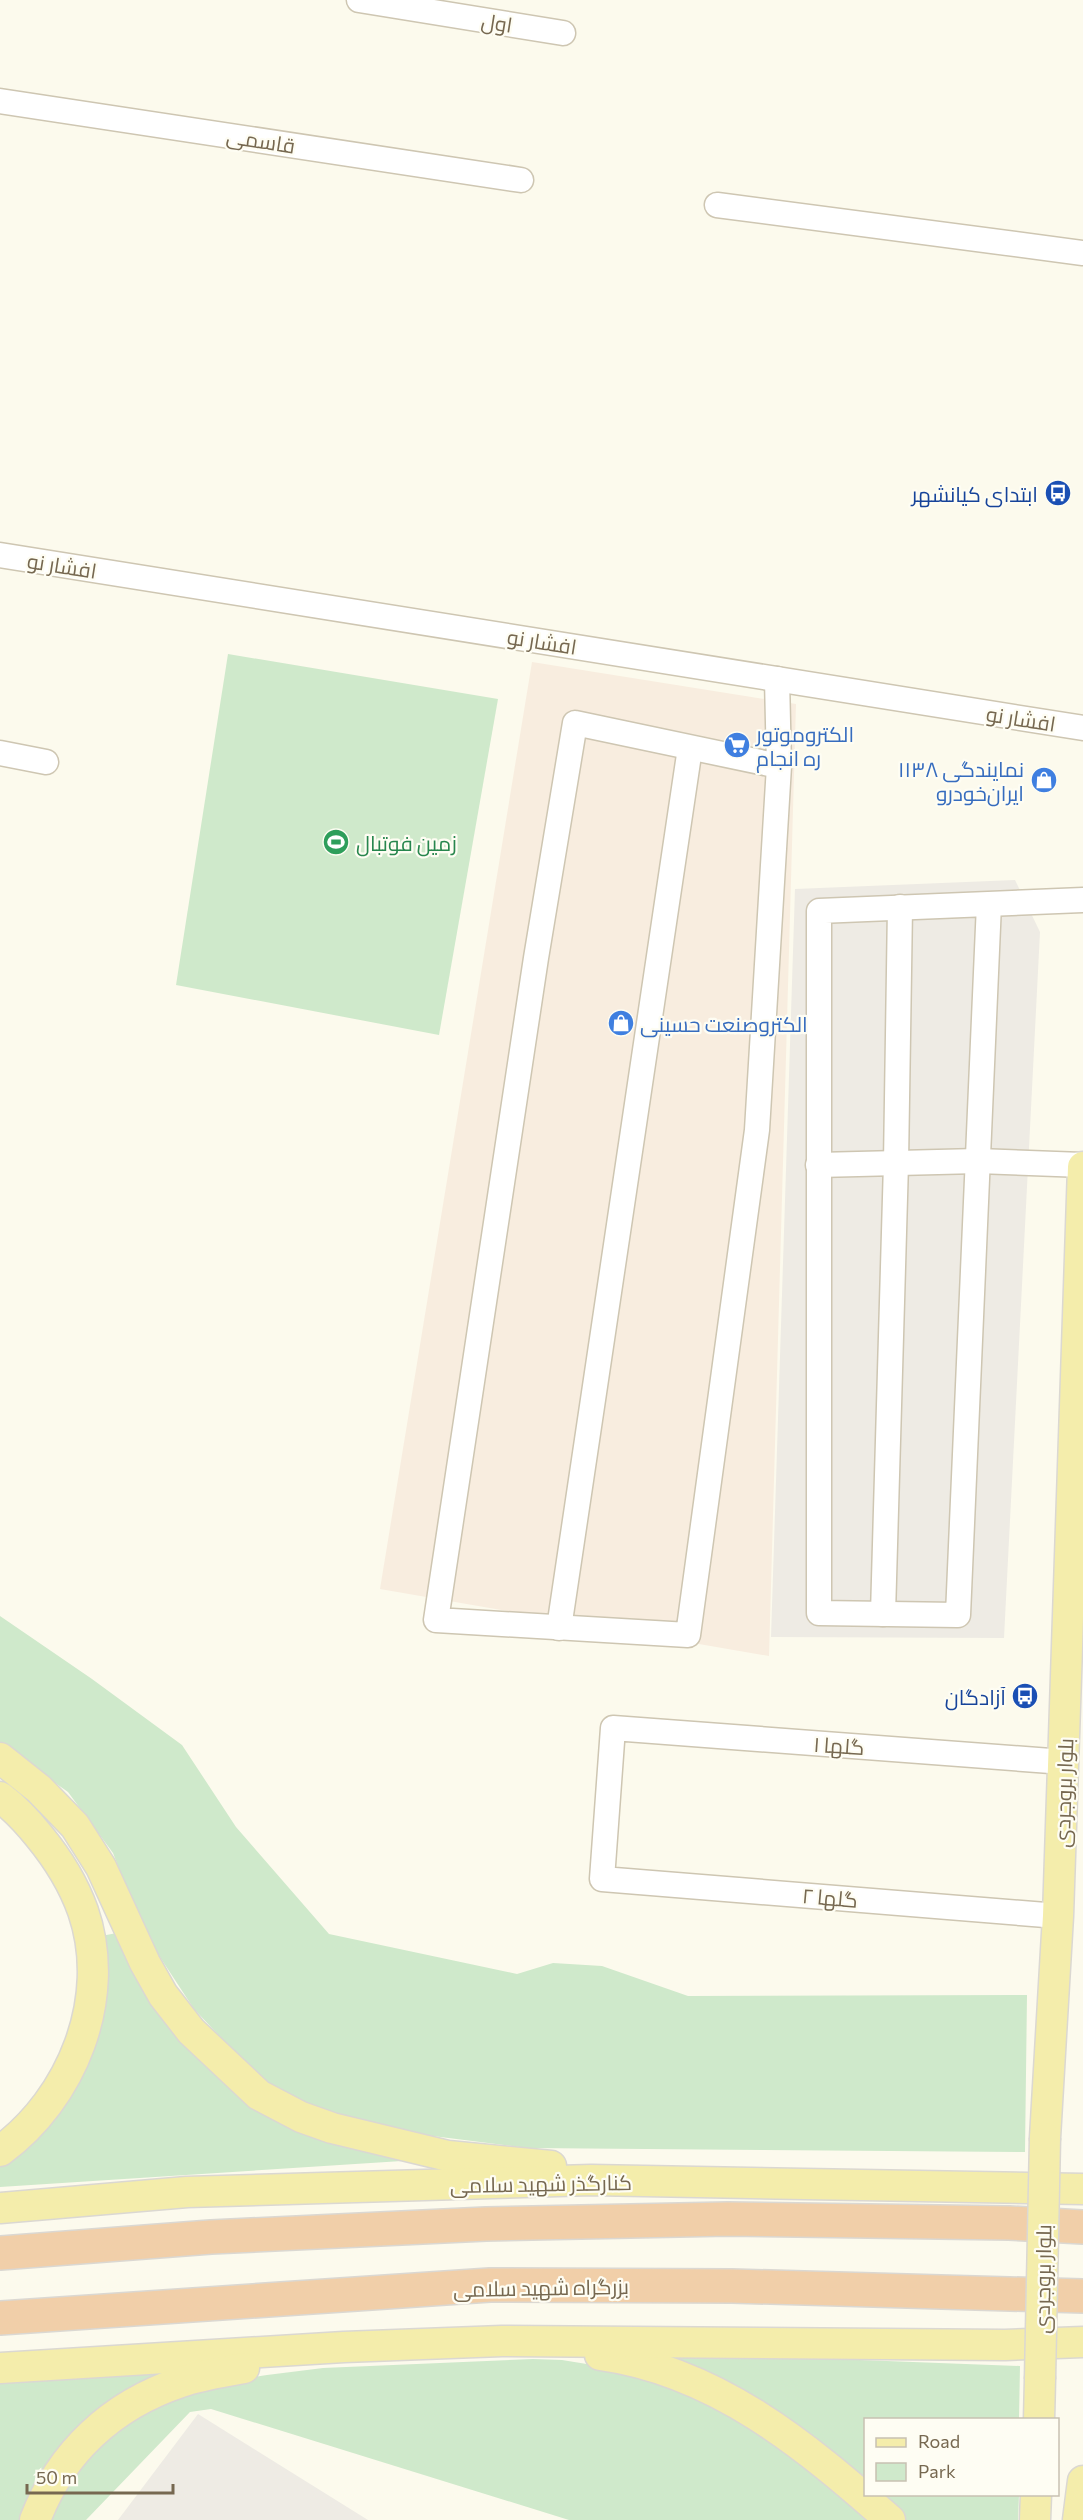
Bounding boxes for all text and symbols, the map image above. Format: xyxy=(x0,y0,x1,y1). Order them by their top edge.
street label: اول xyxy=(479,7,514,39)
street label: قاسمی xyxy=(225,122,297,160)
bus stop icon: ابتدای کیانشهر xyxy=(1043,478,1073,508)
place label: ابتدای کیانشهر xyxy=(911,481,1038,508)
street label: افشار نو xyxy=(25,547,99,584)
street label: افشار نو xyxy=(505,623,579,660)
street label: افشار نو xyxy=(984,700,1058,737)
place label: الکتروموتور ره انجام xyxy=(755,721,854,773)
supermarket icon: الکتروموتور ره انجام xyxy=(722,730,752,760)
place label: نمایندگی ۱۱۳۸ ایران‌خودرو xyxy=(898,756,1024,807)
shop icon: نمایندگی ۱۱۳۸ ایران‌خودرو xyxy=(1029,765,1059,795)
sports icon: زمین فوتبال xyxy=(321,827,351,857)
place label: زمین فوتبال xyxy=(356,830,457,857)
shop icon: الکتروصنعت حسینی xyxy=(606,1008,636,1038)
place label: الکتروصنعت حسینی xyxy=(640,1011,808,1038)
bus stop icon: آزادگان xyxy=(1010,1681,1040,1711)
place label: آزادگان xyxy=(945,1684,1006,1711)
street label: گلها ۱ xyxy=(812,1731,865,1761)
street label: بلوار بروجردی xyxy=(1049,1738,1079,1848)
street label: گلها ۲ xyxy=(801,1882,859,1914)
street label: کنارگذر شهید سلامی xyxy=(450,2169,632,2199)
street label: بلوار بروجردی xyxy=(1029,2224,1057,2334)
street label: بزرگراه شهید سلامی xyxy=(453,2273,629,2303)
legend xyxy=(864,2418,1059,2496)
text: Road xyxy=(918,2430,960,2452)
scale bar xyxy=(27,2457,172,2495)
text: Park xyxy=(918,2460,956,2482)
text: 50 m xyxy=(36,2466,77,2488)

